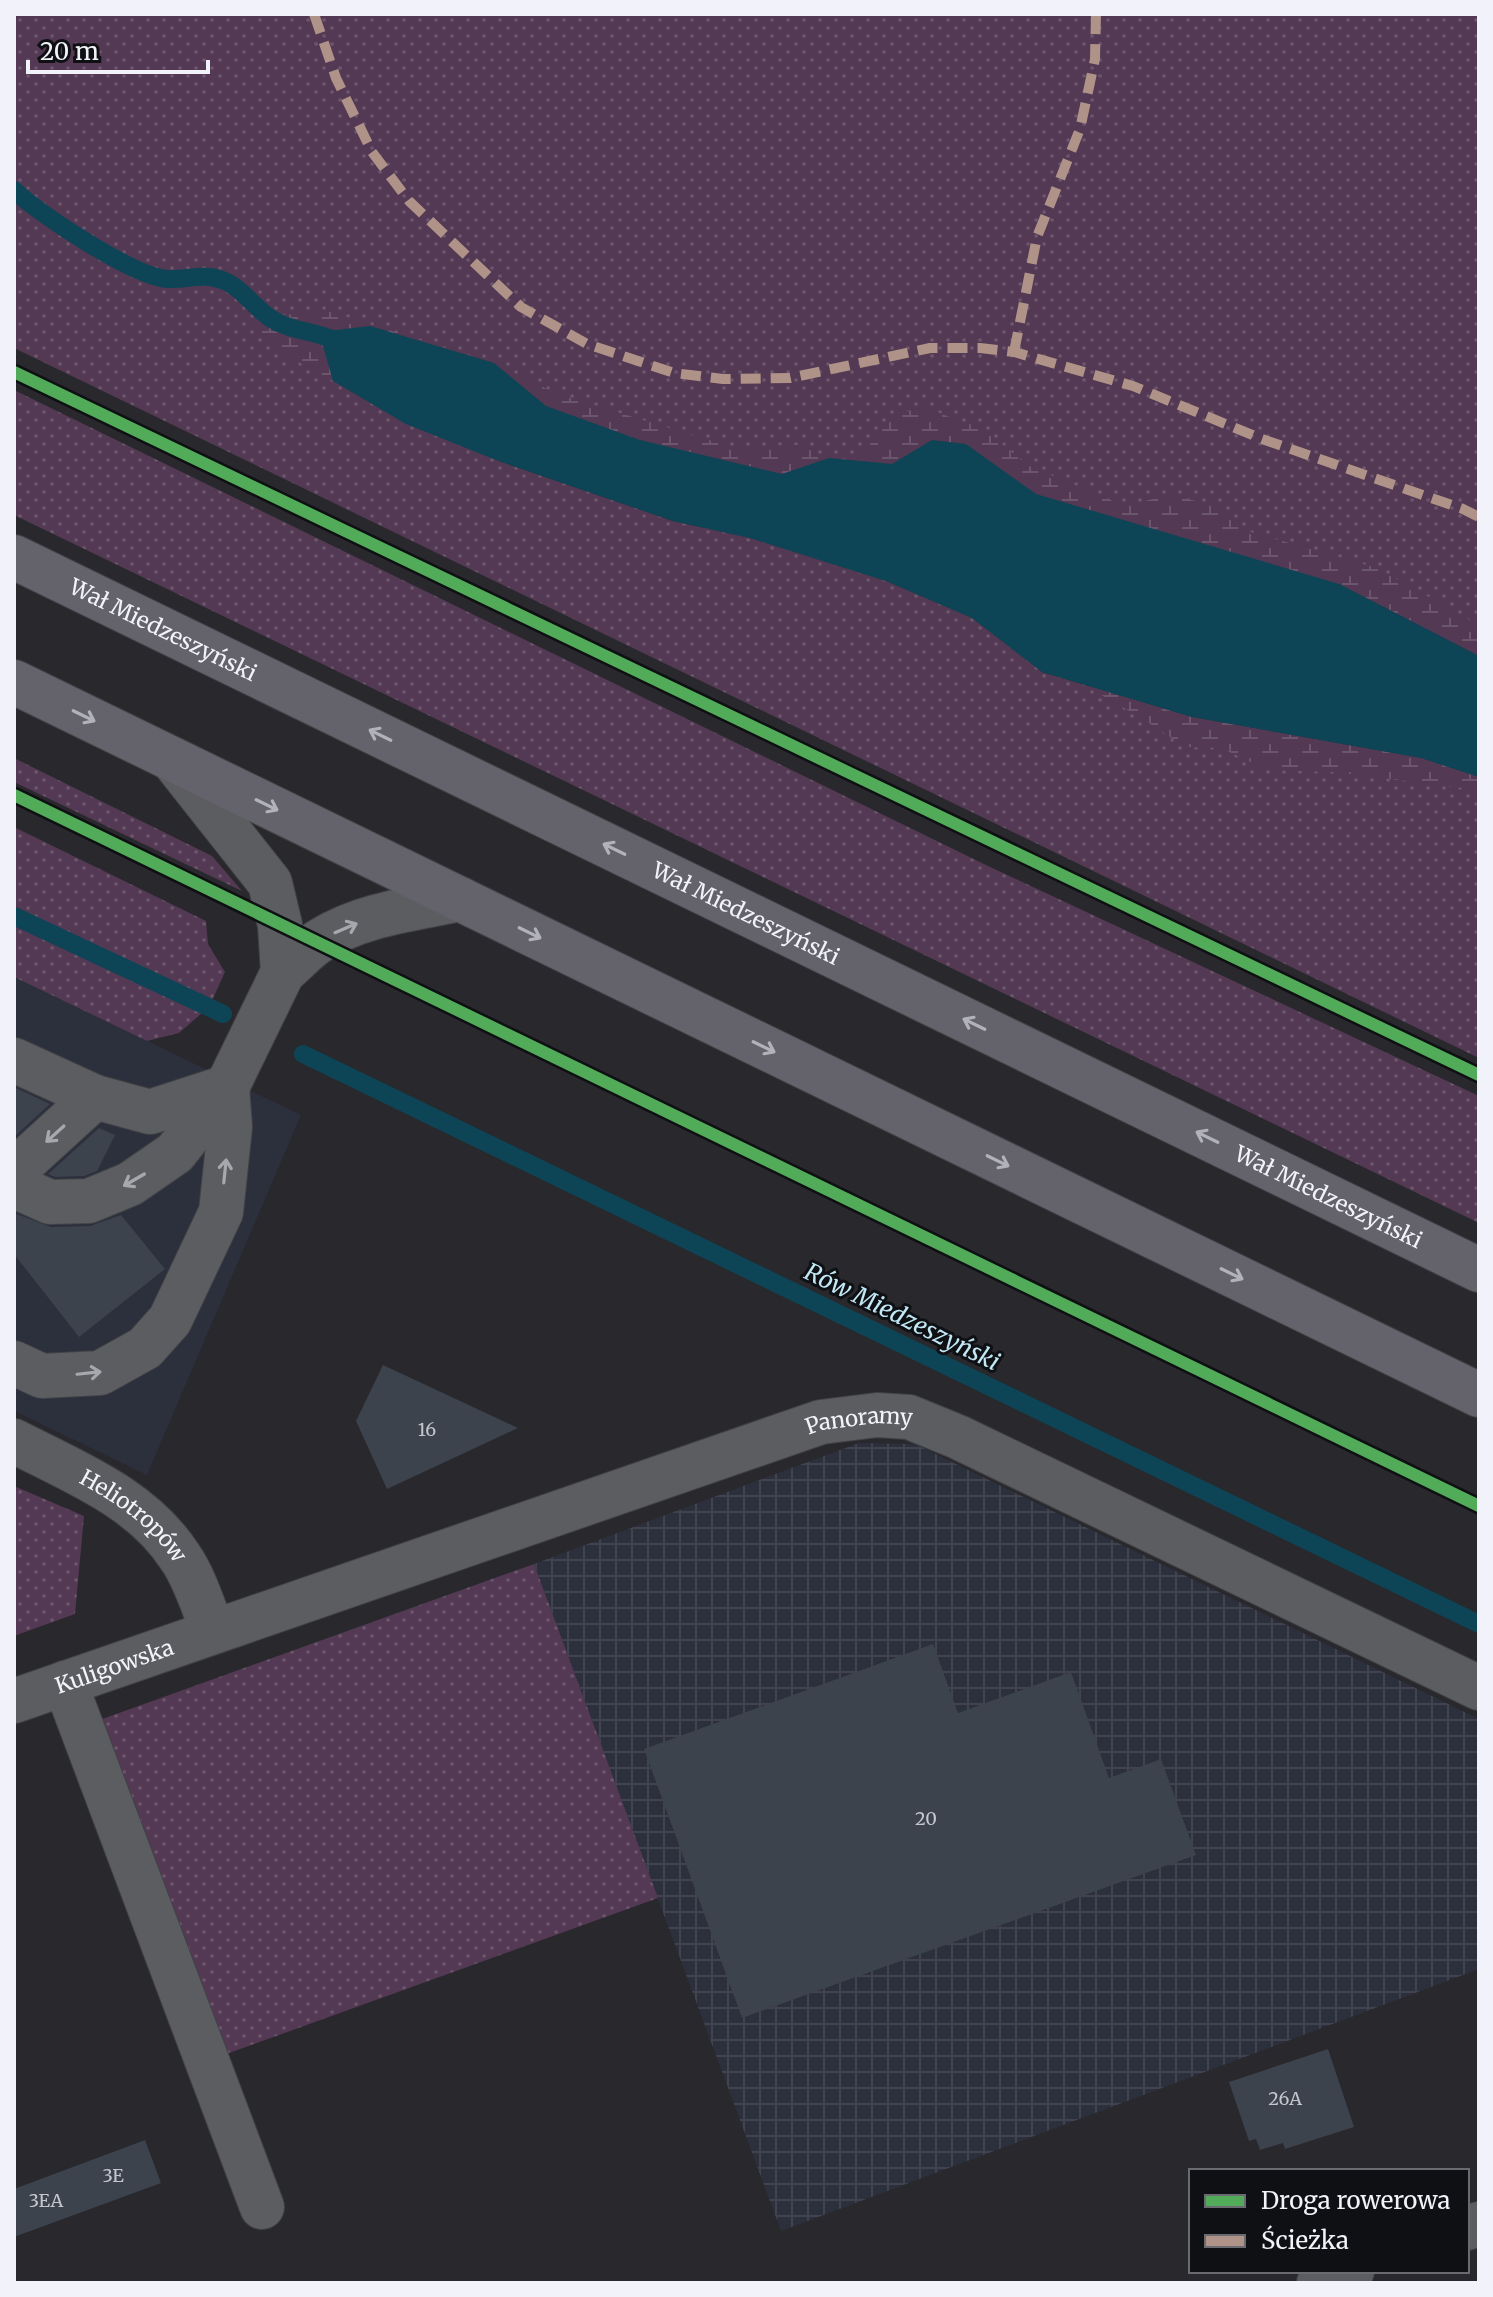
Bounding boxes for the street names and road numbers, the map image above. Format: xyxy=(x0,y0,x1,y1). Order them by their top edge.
street label: Wał Miedzeszyński xyxy=(64,572,262,687)
street label: Wał Miedzeszyński xyxy=(647,855,844,971)
street label: Wał Miedzeszyński xyxy=(1229,1139,1427,1254)
street label: Panoramy xyxy=(801,1401,914,1440)
street label: Heliotropów xyxy=(75,1463,193,1567)
street label: Kuligowska xyxy=(51,1633,177,1700)

